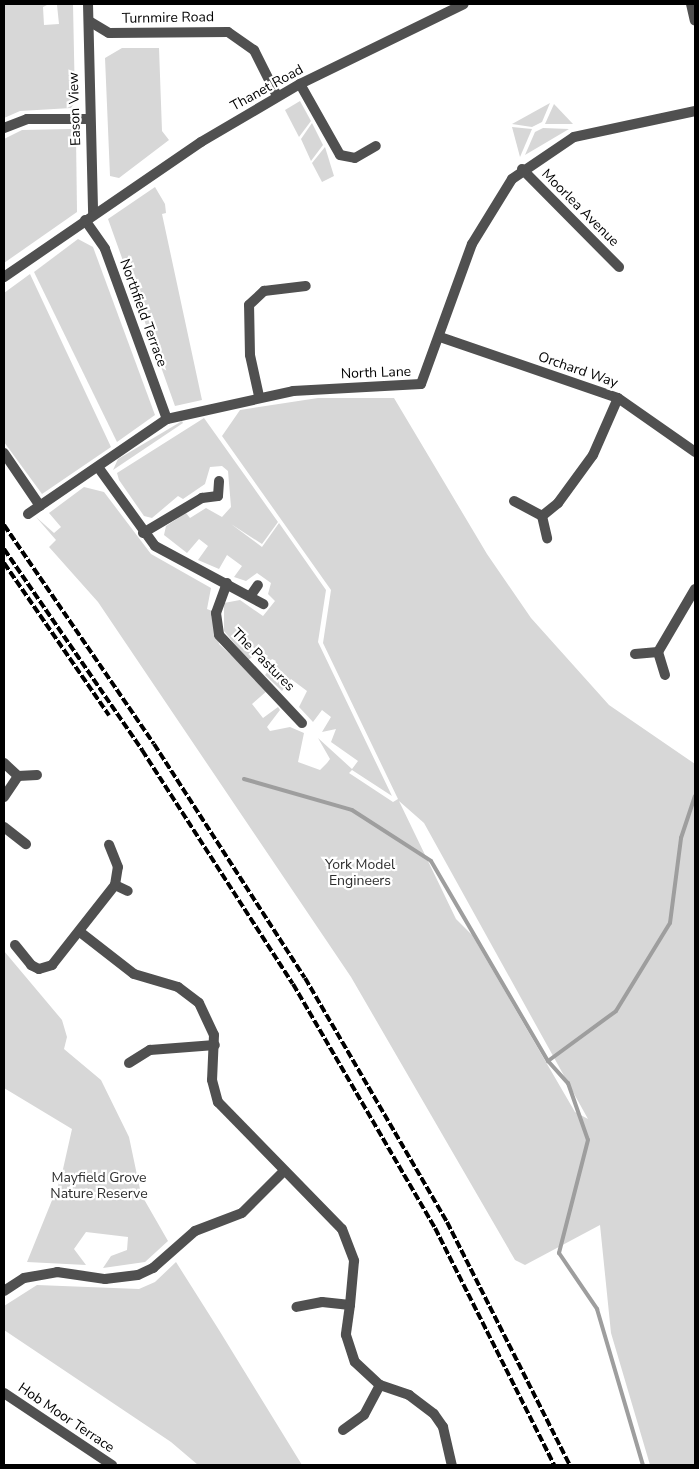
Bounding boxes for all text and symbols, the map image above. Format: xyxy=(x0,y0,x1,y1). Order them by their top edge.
street label: Turnmire Road xyxy=(122,9,214,27)
street label: Thanet Road xyxy=(228,61,306,115)
street label: Eason View xyxy=(65,72,85,146)
street label: Moorlea Avenue xyxy=(538,166,622,250)
street label: Northfield Terrace xyxy=(116,257,170,369)
street label: Orchard Way xyxy=(536,348,620,392)
street label: North Lane xyxy=(341,363,411,383)
street label: The Pastures xyxy=(228,625,298,695)
park label: York Model Engineers xyxy=(325,857,395,890)
park label: Mayfield Grove Nature Reserve xyxy=(50,1170,148,1202)
street label: Hob Moor Terrace xyxy=(15,1380,117,1456)

